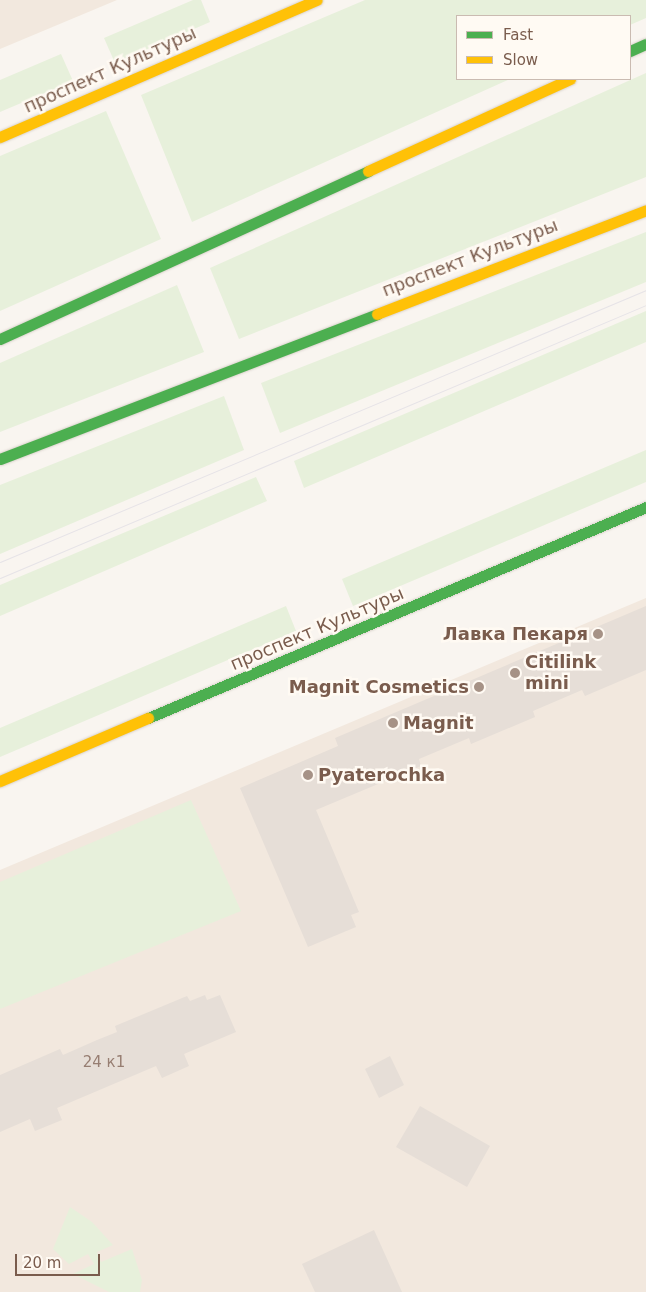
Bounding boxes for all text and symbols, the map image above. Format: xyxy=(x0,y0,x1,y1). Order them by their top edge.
legend xyxy=(456,15,631,80)
street label: проспект Культуры xyxy=(20,22,200,118)
text: Fast xyxy=(503,26,533,44)
text: Slow xyxy=(503,51,538,69)
street label: проспект Культуры xyxy=(379,215,561,301)
street label: проспект Культуры xyxy=(227,583,407,675)
place label: Лавка Пекаря xyxy=(443,623,588,645)
marker: Лавка Пекаря xyxy=(592,628,604,640)
place label: Citilink mini xyxy=(525,652,596,694)
marker: Citilink mini xyxy=(509,667,521,679)
place label: Magnit Cosmetics xyxy=(289,676,469,698)
marker: Magnit Cosmetics xyxy=(473,681,485,693)
place label: Magnit xyxy=(403,712,474,734)
marker: Magnit xyxy=(387,717,399,729)
place label: Pyaterochka xyxy=(318,764,445,786)
marker: Pyaterochka xyxy=(302,769,314,781)
house number: 24 к1 xyxy=(83,1054,125,1072)
scale bar xyxy=(18,1244,102,1276)
text: 20 m xyxy=(23,1254,61,1272)

